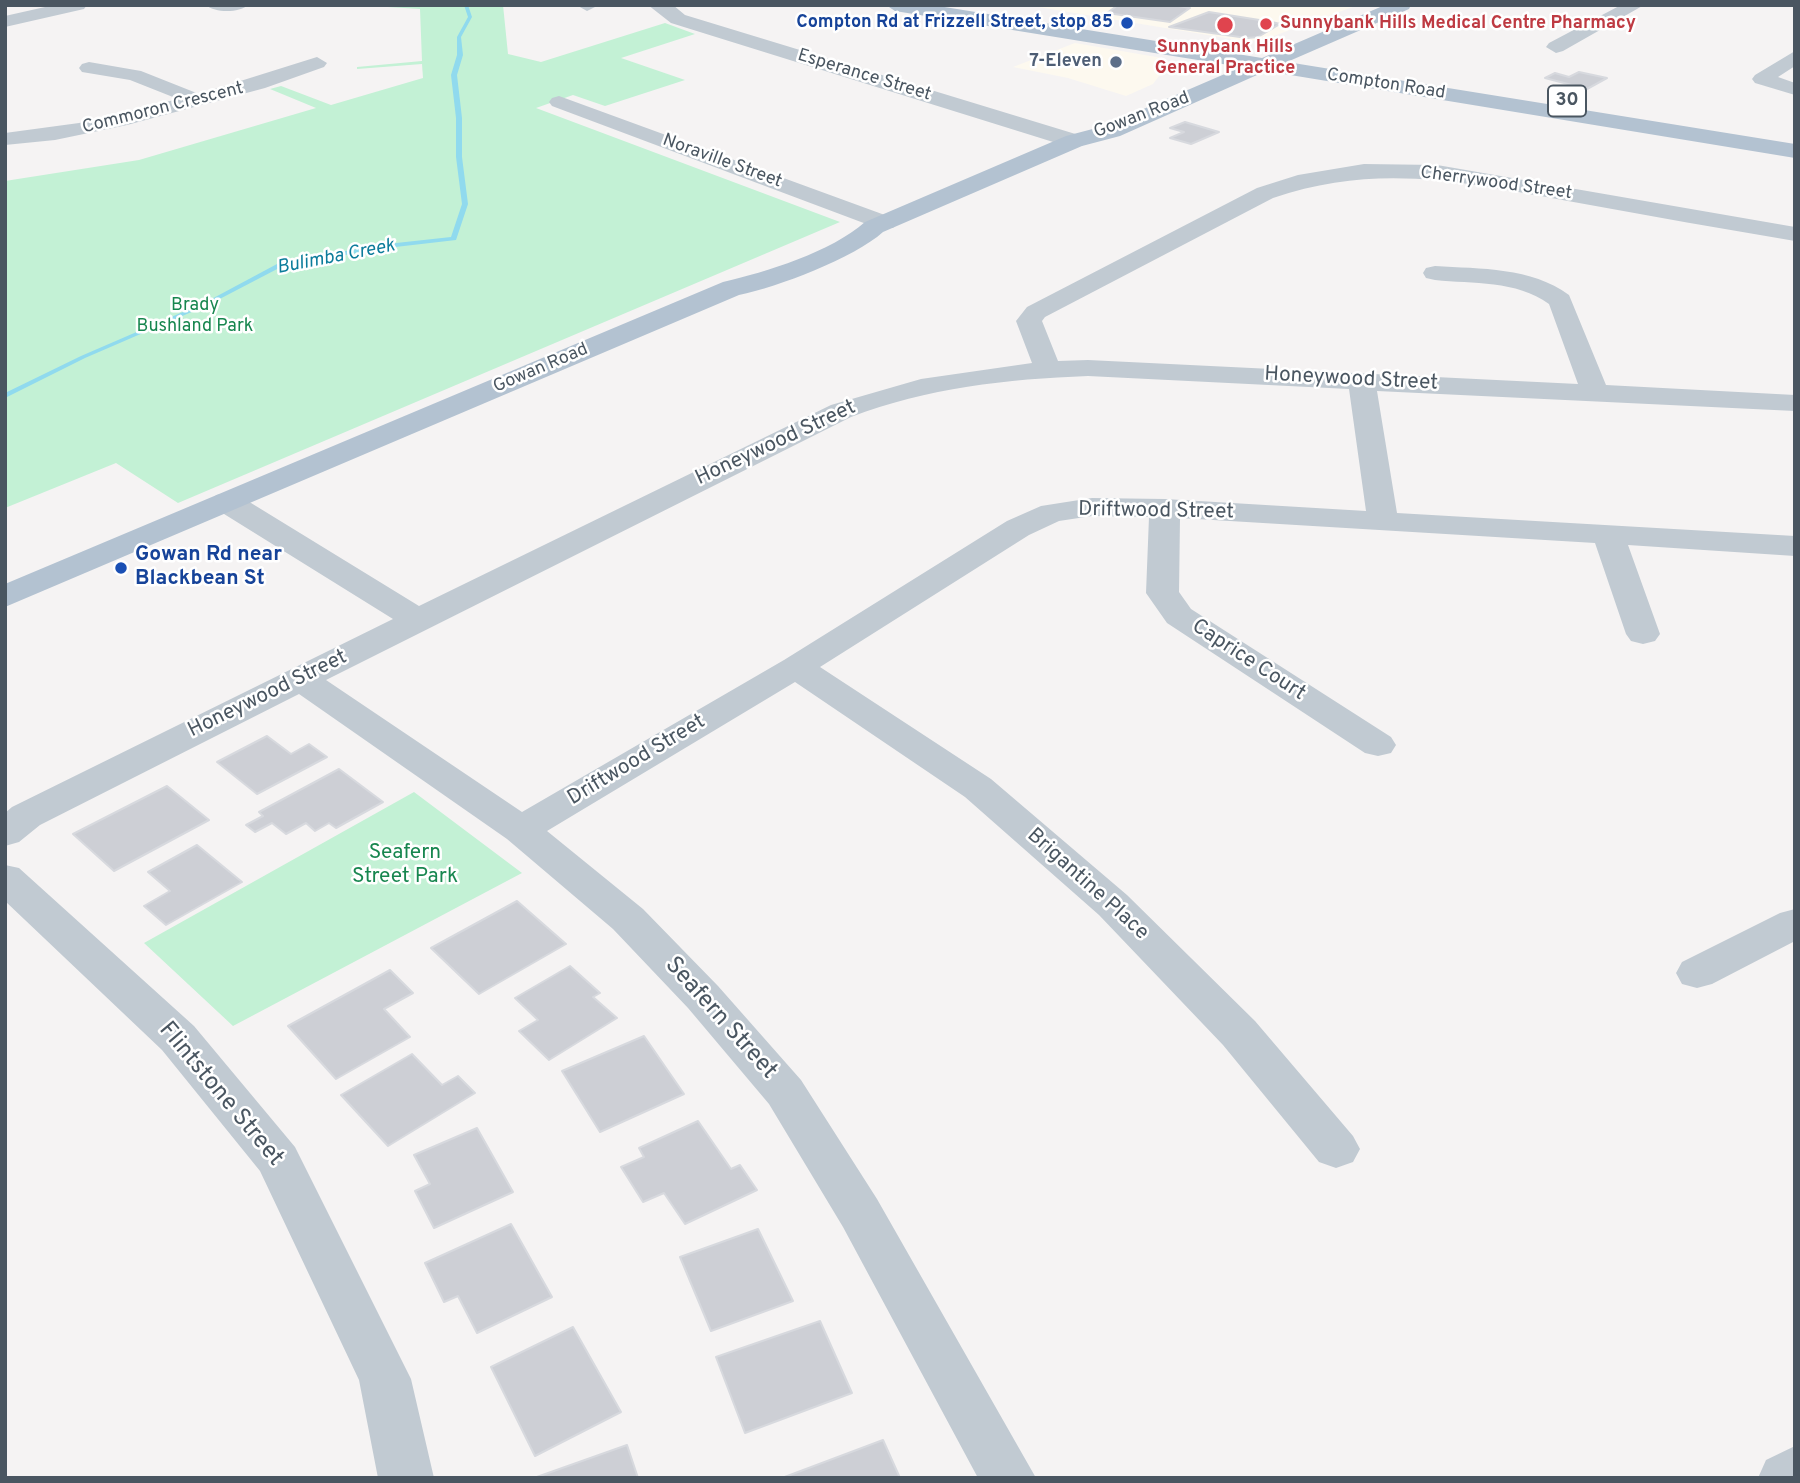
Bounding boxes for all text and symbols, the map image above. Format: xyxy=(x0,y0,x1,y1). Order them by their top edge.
place label: Compton Rd at Frizzell Street, stop 85 xyxy=(796,12,1113,34)
place label: Sunnybank Hills Medical Centre Pharmacy xyxy=(1280,13,1636,35)
marker: Compton Rd at Frizzell Street, stop 85 xyxy=(1119,15,1135,31)
marker: Sunnybank Hills General Practice xyxy=(1215,15,1235,35)
marker: Sunnybank Hills Medical Centre Pharmacy xyxy=(1258,16,1274,32)
place label: Sunnybank Hills General Practice xyxy=(1155,37,1295,80)
street label: Esperance Street xyxy=(795,45,933,107)
place label: 7-Eleven xyxy=(1029,51,1102,73)
marker: 7-Eleven xyxy=(1108,54,1124,70)
street label: Compton Road xyxy=(1325,65,1447,105)
street label: Commoron Crescent xyxy=(80,79,246,139)
road number: 30 xyxy=(1548,86,1586,116)
street label: Gowan Road xyxy=(1091,88,1193,144)
street label: Noraville Street xyxy=(659,130,785,194)
street label: Cherrywood Street xyxy=(1419,163,1573,205)
water label: Bulimba Creek xyxy=(275,235,397,281)
park label: Brady Bushland Park xyxy=(137,295,253,338)
street label: Gowan Road xyxy=(490,339,592,399)
street label: Honeywood Street xyxy=(1263,363,1439,397)
street label: Honeywood Street xyxy=(692,396,860,492)
street label: Driftwood Street xyxy=(1078,498,1234,526)
place label: Gowan Rd near Blackbean St xyxy=(135,543,282,593)
marker: Gowan Rd near Blackbean St xyxy=(113,560,129,576)
street label: Caprice Court xyxy=(1186,615,1310,707)
street label: Honeywood Street xyxy=(184,646,352,744)
street label: Driftwood Street xyxy=(564,710,710,812)
street label: Brigantine Place xyxy=(1021,824,1153,946)
park label: Seafern Street Park xyxy=(352,841,458,891)
street label: Seafern Street xyxy=(658,952,782,1086)
street label: Flintstone Street xyxy=(151,1017,289,1173)

